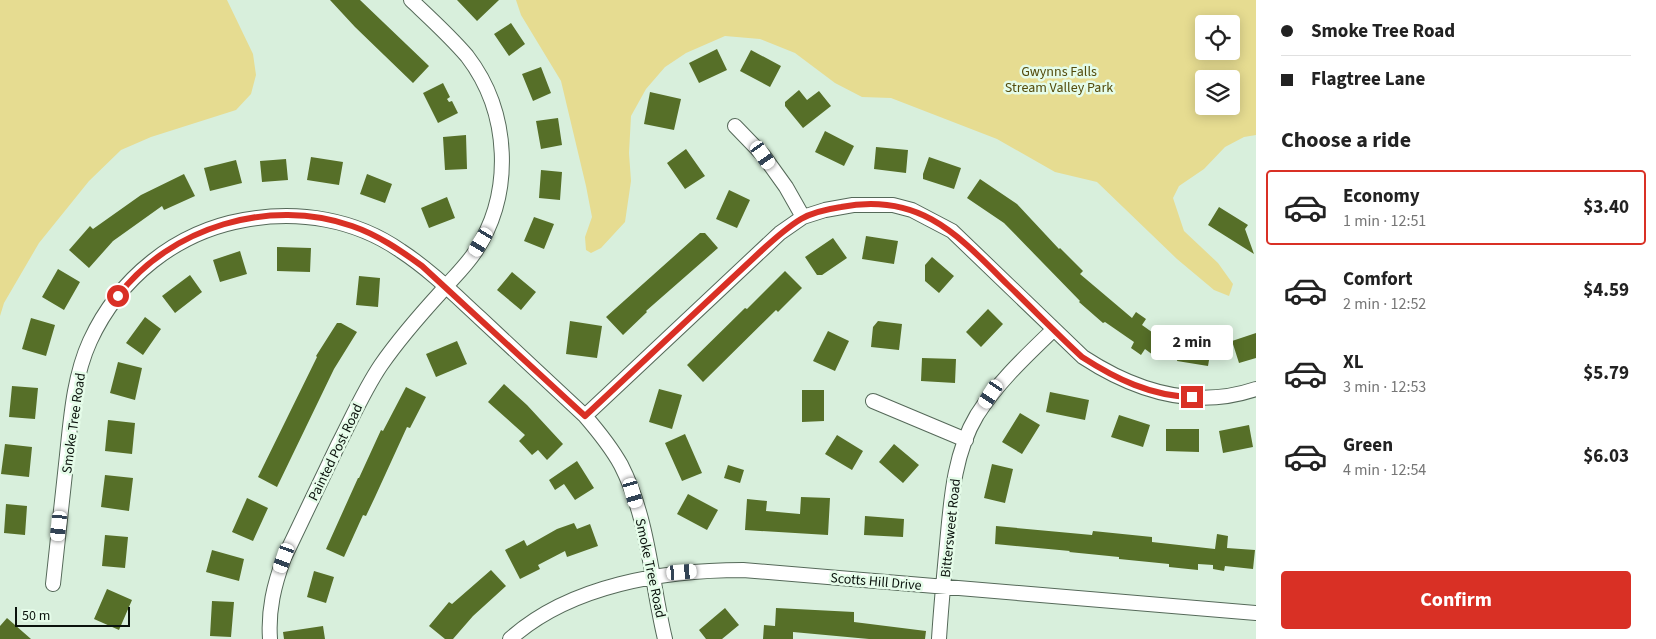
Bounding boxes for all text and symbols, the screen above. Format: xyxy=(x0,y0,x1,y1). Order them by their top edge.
map controls xyxy=(1195,15,1240,115)
button: locate xyxy=(1195,15,1240,60)
text: Smoke Tree Road xyxy=(1311,18,1455,45)
park label: Gwynns Falls Stream Valley Park xyxy=(1005,62,1113,98)
text: Flagtree Lane xyxy=(1311,66,1425,93)
button: layers xyxy=(1195,70,1240,115)
text: Choose a ride xyxy=(1281,124,1411,156)
car xyxy=(748,138,777,172)
text: Economy xyxy=(1343,183,1420,210)
icon: car xyxy=(1283,185,1328,230)
text: $3.40 xyxy=(1583,194,1629,221)
text: 1 min · 12:51 xyxy=(1343,210,1426,232)
car xyxy=(466,225,495,259)
text: Comfort xyxy=(1343,266,1413,293)
icon: car xyxy=(1283,268,1328,313)
text: $4.59 xyxy=(1583,277,1629,304)
route start xyxy=(107,285,129,307)
text: 2 min · 12:52 xyxy=(1343,293,1426,315)
callout: 2 min xyxy=(1151,324,1233,360)
text: 2 min xyxy=(1173,331,1211,353)
text: XL xyxy=(1343,349,1364,376)
icon: car xyxy=(1283,351,1328,396)
text: $5.79 xyxy=(1583,360,1629,387)
street label: Smoke Tree Road xyxy=(57,372,91,475)
text: 3 min · 12:53 xyxy=(1343,376,1426,398)
car xyxy=(976,377,1005,411)
route end xyxy=(1181,386,1203,408)
street label: Painted Post Road xyxy=(304,400,368,504)
text: Green xyxy=(1343,432,1393,459)
icon: car xyxy=(1283,434,1328,479)
text: $6.03 xyxy=(1583,443,1629,470)
text: 4 min · 12:54 xyxy=(1343,459,1426,481)
car xyxy=(621,477,644,509)
street label: Bittersweet Road xyxy=(936,478,966,579)
car xyxy=(49,510,68,542)
street label: Smoke Tree Road xyxy=(630,517,670,620)
car xyxy=(271,541,296,575)
car xyxy=(666,563,697,581)
street label: Scotts Hill Drive xyxy=(829,568,922,596)
button: Confirm xyxy=(1281,571,1631,629)
scale bar xyxy=(15,604,130,627)
text: 50 m xyxy=(22,606,50,626)

